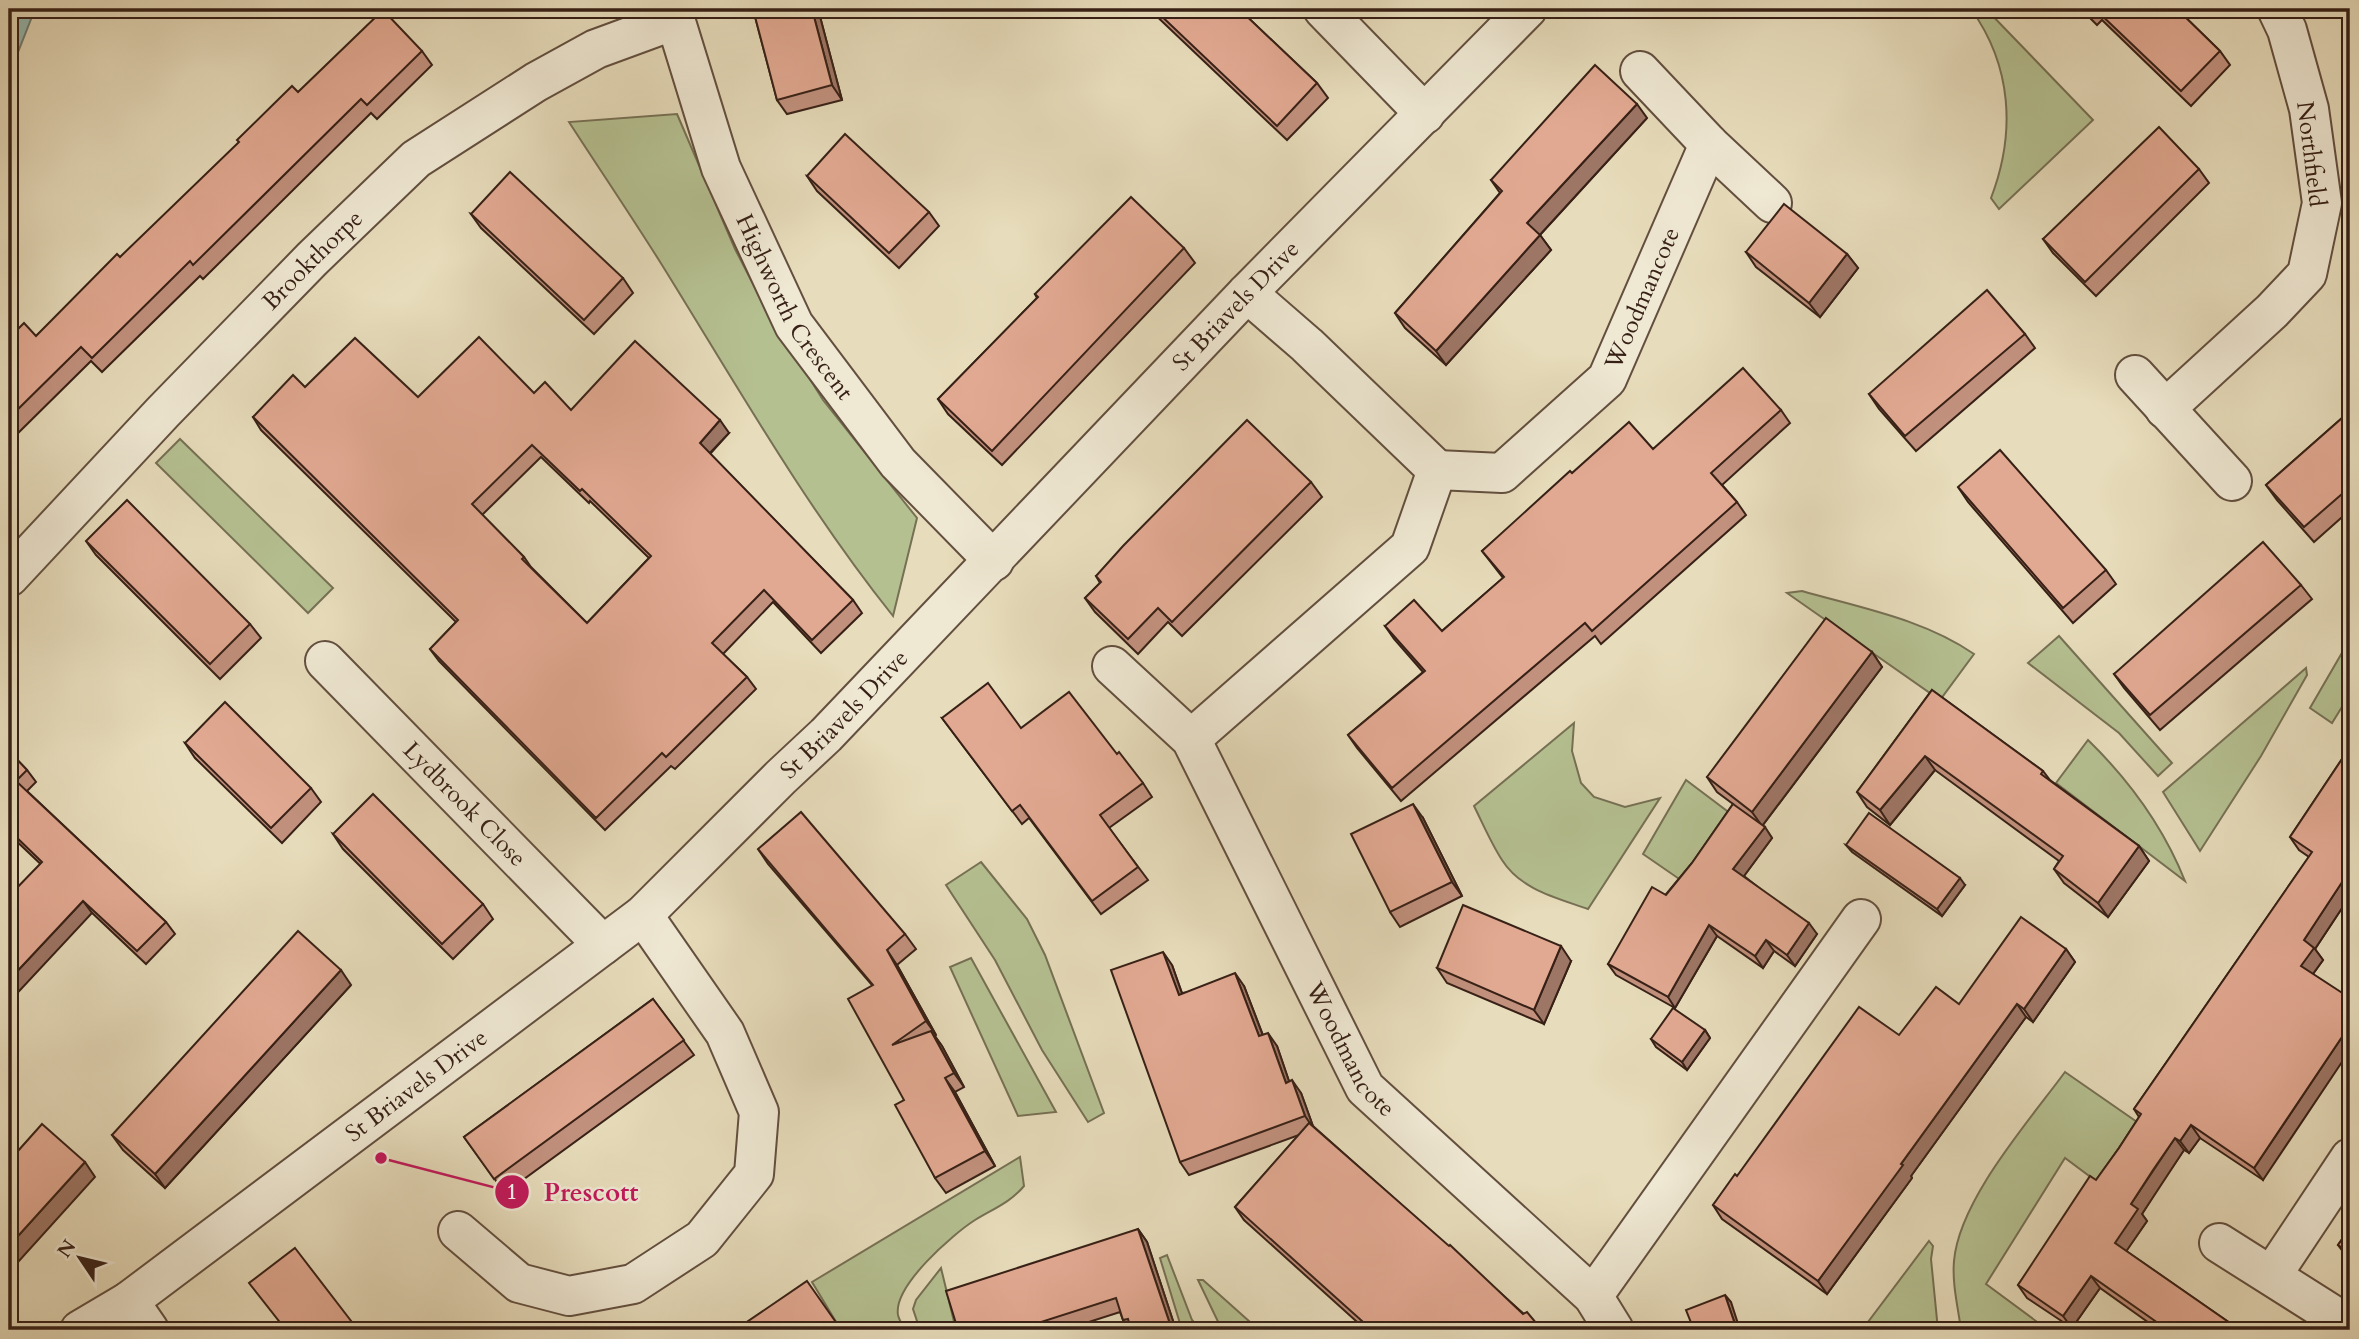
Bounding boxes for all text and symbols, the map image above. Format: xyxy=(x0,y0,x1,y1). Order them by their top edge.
street label: Northfield xyxy=(2288,99,2334,209)
street label: Brookthorpe xyxy=(255,202,370,317)
street label: Highworth Crescent xyxy=(728,208,862,407)
street label: Woodmancote xyxy=(1596,222,1687,375)
street label: St Briavels Drive xyxy=(1165,233,1307,378)
street label: St Briavels Drive xyxy=(773,642,916,786)
street label: Lydbrook Close xyxy=(396,734,534,874)
street label: Woodmancote xyxy=(1298,975,1402,1124)
street label: St Briavels Drive xyxy=(338,1021,494,1150)
callout: Prescott xyxy=(494,1169,652,1216)
text: Prescott xyxy=(544,1175,638,1210)
text: 1 xyxy=(507,1178,517,1207)
north arrow xyxy=(46,1224,116,1294)
text: N xyxy=(52,1234,83,1263)

